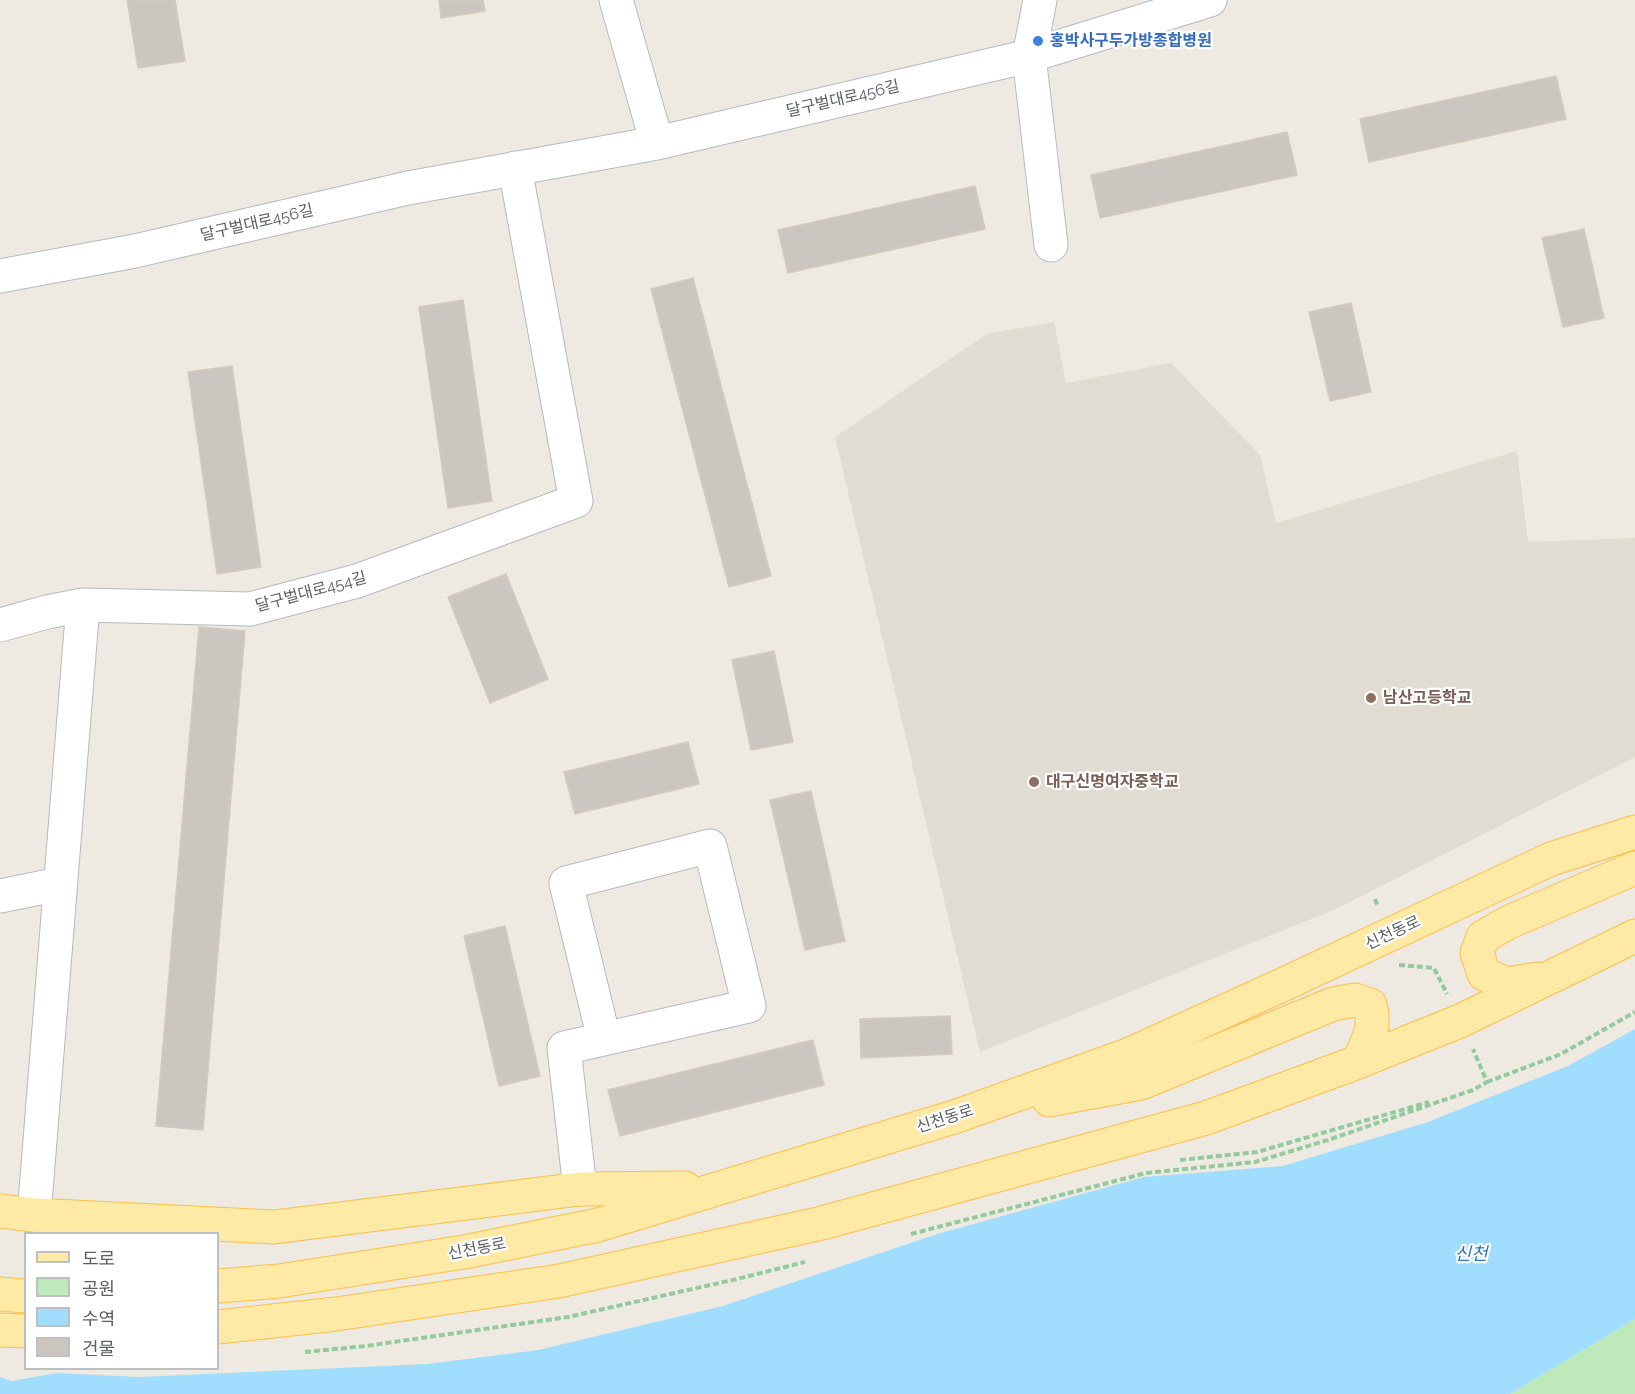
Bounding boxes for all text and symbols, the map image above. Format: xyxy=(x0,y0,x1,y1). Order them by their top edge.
place label: 홍박사구두가방종합병원 xyxy=(1050,31,1212,51)
marker: 홍박사구두가방종합병원 xyxy=(1031,34,1045,48)
street label: 달구벌대로456길 xyxy=(785,77,901,121)
street label: 달구벌대로456길 xyxy=(199,201,315,245)
street label: 달구벌대로454길 xyxy=(253,568,369,616)
place label: 남산고등학교 xyxy=(1383,688,1471,708)
marker: 남산고등학교 xyxy=(1364,691,1378,705)
place label: 대구신명여자중학교 xyxy=(1046,772,1178,792)
marker: 대구신명여자중학교 xyxy=(1027,775,1041,789)
street label: 신천동로 xyxy=(1362,912,1424,954)
street label: 신천동로 xyxy=(914,1101,976,1137)
legend xyxy=(24,1232,219,1370)
street label: 신천동로 xyxy=(446,1234,508,1264)
water label: 신천 xyxy=(1454,1244,1488,1266)
text: 도로 xyxy=(82,1248,115,1269)
text: 공원 xyxy=(82,1278,115,1299)
text: 수역 xyxy=(82,1308,115,1329)
text: 건물 xyxy=(82,1338,115,1359)

